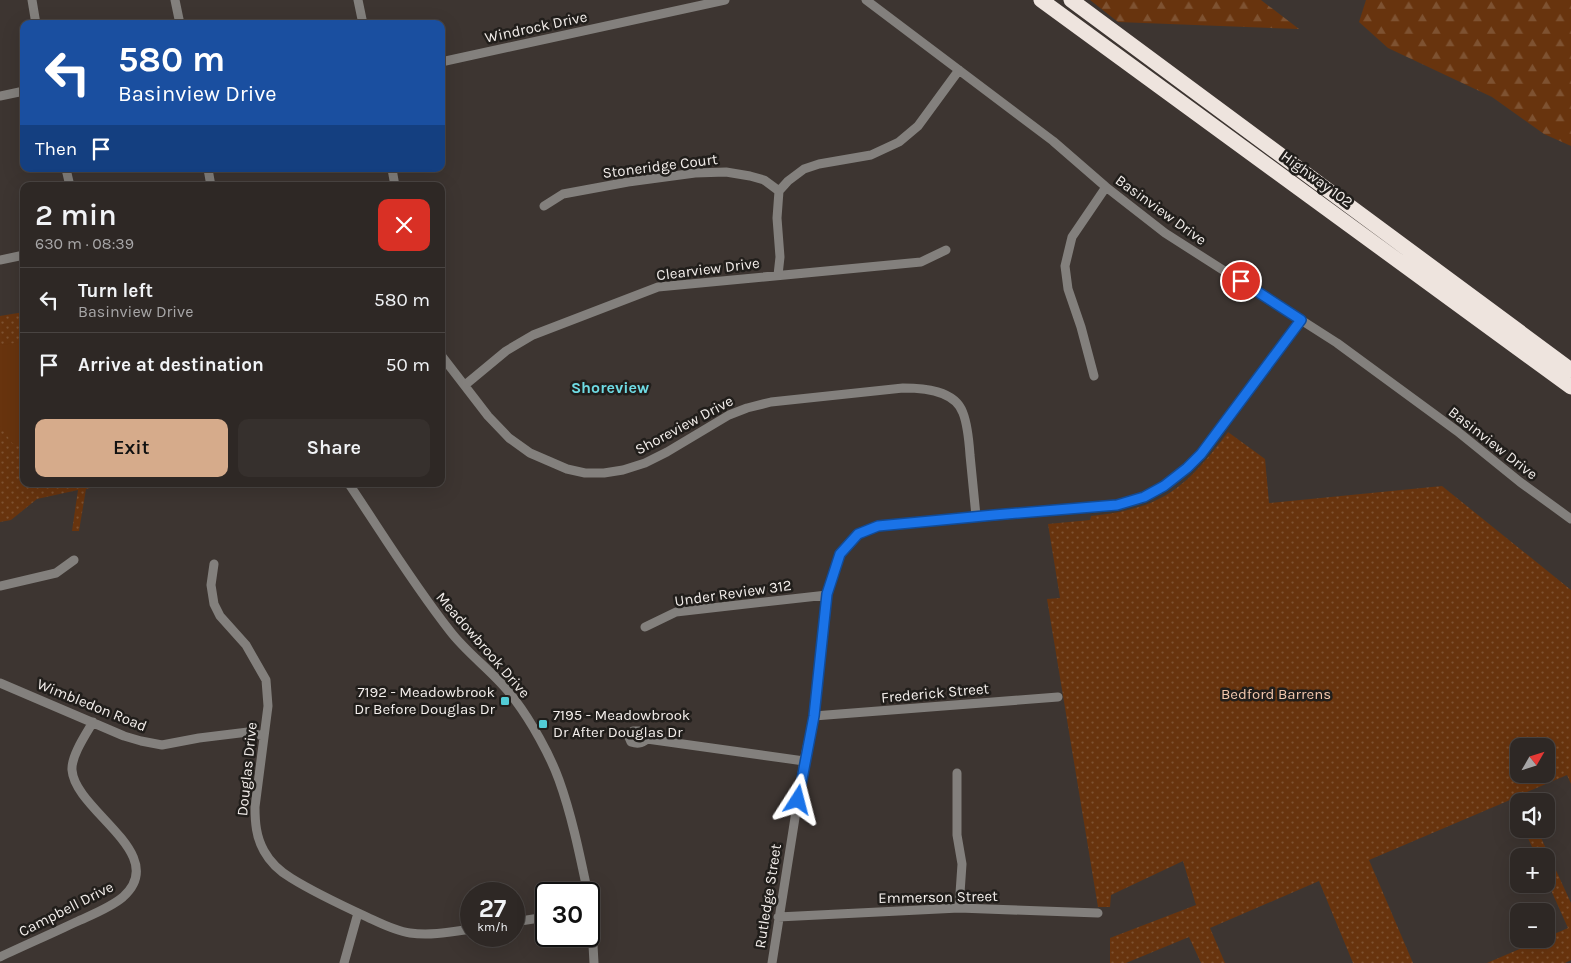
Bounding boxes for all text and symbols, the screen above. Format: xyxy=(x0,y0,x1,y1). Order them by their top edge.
street label: Windrock Drive xyxy=(483,7,589,47)
text: 580 m xyxy=(118,39,225,80)
icon: left xyxy=(35,40,100,105)
text: Basinview Drive xyxy=(118,81,277,107)
icon: arrive xyxy=(87,135,115,163)
text: Then xyxy=(35,138,77,160)
street label: Highway 102 xyxy=(1278,147,1356,211)
street label: Stoneridge Court xyxy=(601,150,719,182)
street label: Basinview Drive xyxy=(1112,171,1210,249)
text: 2 min xyxy=(35,197,117,233)
button: close xyxy=(378,199,430,251)
text: 630 m · 08:39 xyxy=(35,234,134,253)
street label: Clearview Drive xyxy=(655,254,761,284)
pin xyxy=(1220,260,1262,302)
icon: arrive xyxy=(1227,267,1255,295)
text: Turn left xyxy=(78,280,153,302)
icon: left xyxy=(35,286,63,314)
text: 580 m xyxy=(374,289,430,311)
text: Basinview Drive xyxy=(78,302,193,321)
icon: arrive xyxy=(35,351,63,379)
text: Arrive at destination xyxy=(78,354,264,376)
text: 50 m xyxy=(386,354,430,376)
district label: Shoreview xyxy=(571,378,649,397)
street label: Shoreview Drive xyxy=(632,392,736,458)
street label: Basinview Drive xyxy=(1445,403,1541,483)
button: Exit xyxy=(35,419,228,477)
button: Share xyxy=(238,419,430,477)
street label: Under Review 312 xyxy=(673,576,793,610)
street label: Meadowbrook Drive xyxy=(432,588,534,702)
street label: Wimbledon Road xyxy=(34,675,150,735)
street label: Frederick Street xyxy=(880,679,990,707)
place label: 7192 - Meadowbrook Dr Before Douglas Dr xyxy=(354,683,496,718)
park label: Bedford Barrens xyxy=(1221,685,1331,703)
marker: 7192 - Meadowbrook Dr Before Douglas Dr xyxy=(499,695,511,707)
place label: 7195 - Meadowbrook Dr After Douglas Dr xyxy=(553,706,690,741)
marker: 7195 - Meadowbrook Dr After Douglas Dr xyxy=(537,718,549,730)
street label: Douglas Drive xyxy=(233,721,261,817)
north arrow xyxy=(1510,738,1555,782)
map controls xyxy=(1510,738,1555,948)
position arrow xyxy=(771,773,823,825)
button: sound xyxy=(1510,793,1555,838)
street label: Rutledge Street xyxy=(751,842,785,950)
button: + xyxy=(1510,848,1555,893)
street label: Campbell Drive xyxy=(16,877,116,941)
speed limit sign: 30 xyxy=(535,882,600,947)
street label: Emmerson Street xyxy=(878,887,998,907)
text: 27 xyxy=(479,894,506,923)
button: − xyxy=(1510,903,1555,948)
text: km/h xyxy=(477,920,508,934)

